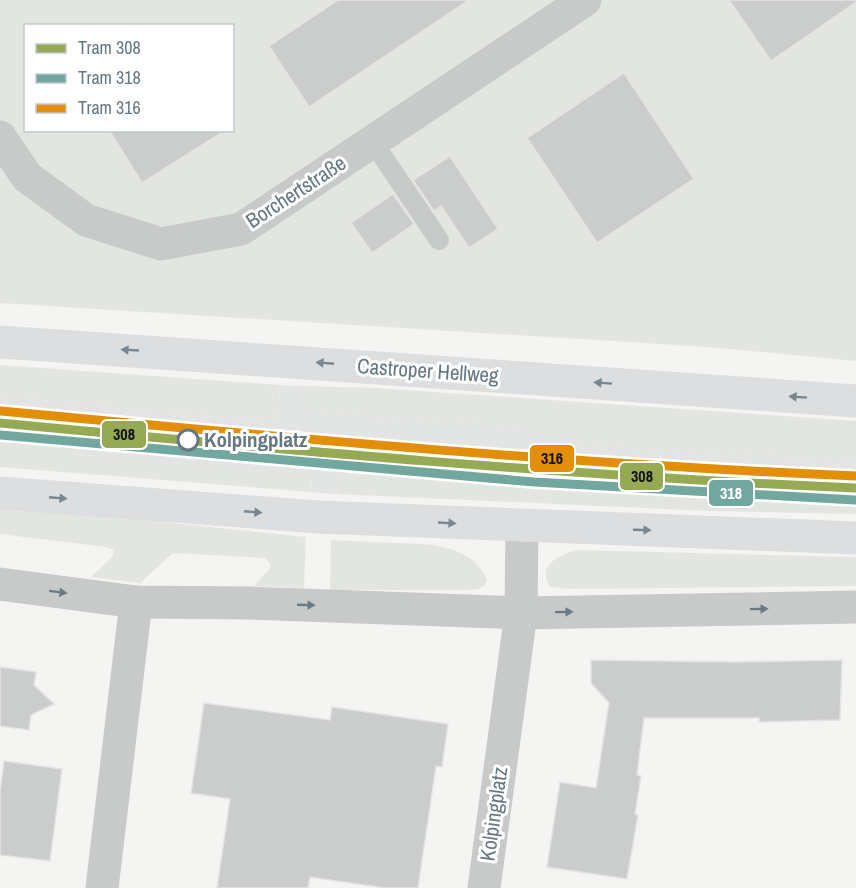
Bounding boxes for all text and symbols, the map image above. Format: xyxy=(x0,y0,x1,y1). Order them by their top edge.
legend xyxy=(24,24,234,132)
text: Tram 308 xyxy=(78,35,141,60)
text: Tram 318 xyxy=(78,65,141,90)
text: Tram 316 xyxy=(78,95,141,120)
street label: Borchertstraße xyxy=(240,148,351,235)
one-way arrow xyxy=(121,345,140,355)
street label: Castroper Hellweg xyxy=(356,351,500,390)
one-way arrow xyxy=(315,358,334,368)
one-way arrow xyxy=(594,378,613,388)
one-way arrow xyxy=(788,392,807,401)
line badge: 308 xyxy=(101,420,147,449)
text: 308 xyxy=(113,423,135,445)
place label: Kolpingplatz xyxy=(204,425,308,454)
marker: Kolpingplatz xyxy=(177,429,199,451)
line badge: 316 xyxy=(529,444,575,473)
text: 316 xyxy=(541,447,563,469)
line badge: 308 xyxy=(619,462,664,491)
text: 308 xyxy=(631,465,653,487)
line badge: 318 xyxy=(708,479,754,507)
text: 318 xyxy=(720,482,742,504)
one-way arrow xyxy=(49,493,68,503)
one-way arrow xyxy=(243,507,262,517)
one-way arrow xyxy=(438,518,457,527)
one-way arrow xyxy=(633,526,652,535)
one-way arrow xyxy=(49,587,68,596)
one-way arrow xyxy=(297,600,316,610)
one-way arrow xyxy=(750,604,769,613)
one-way arrow xyxy=(555,608,574,617)
street label: Kolpingplatz xyxy=(473,765,515,863)

